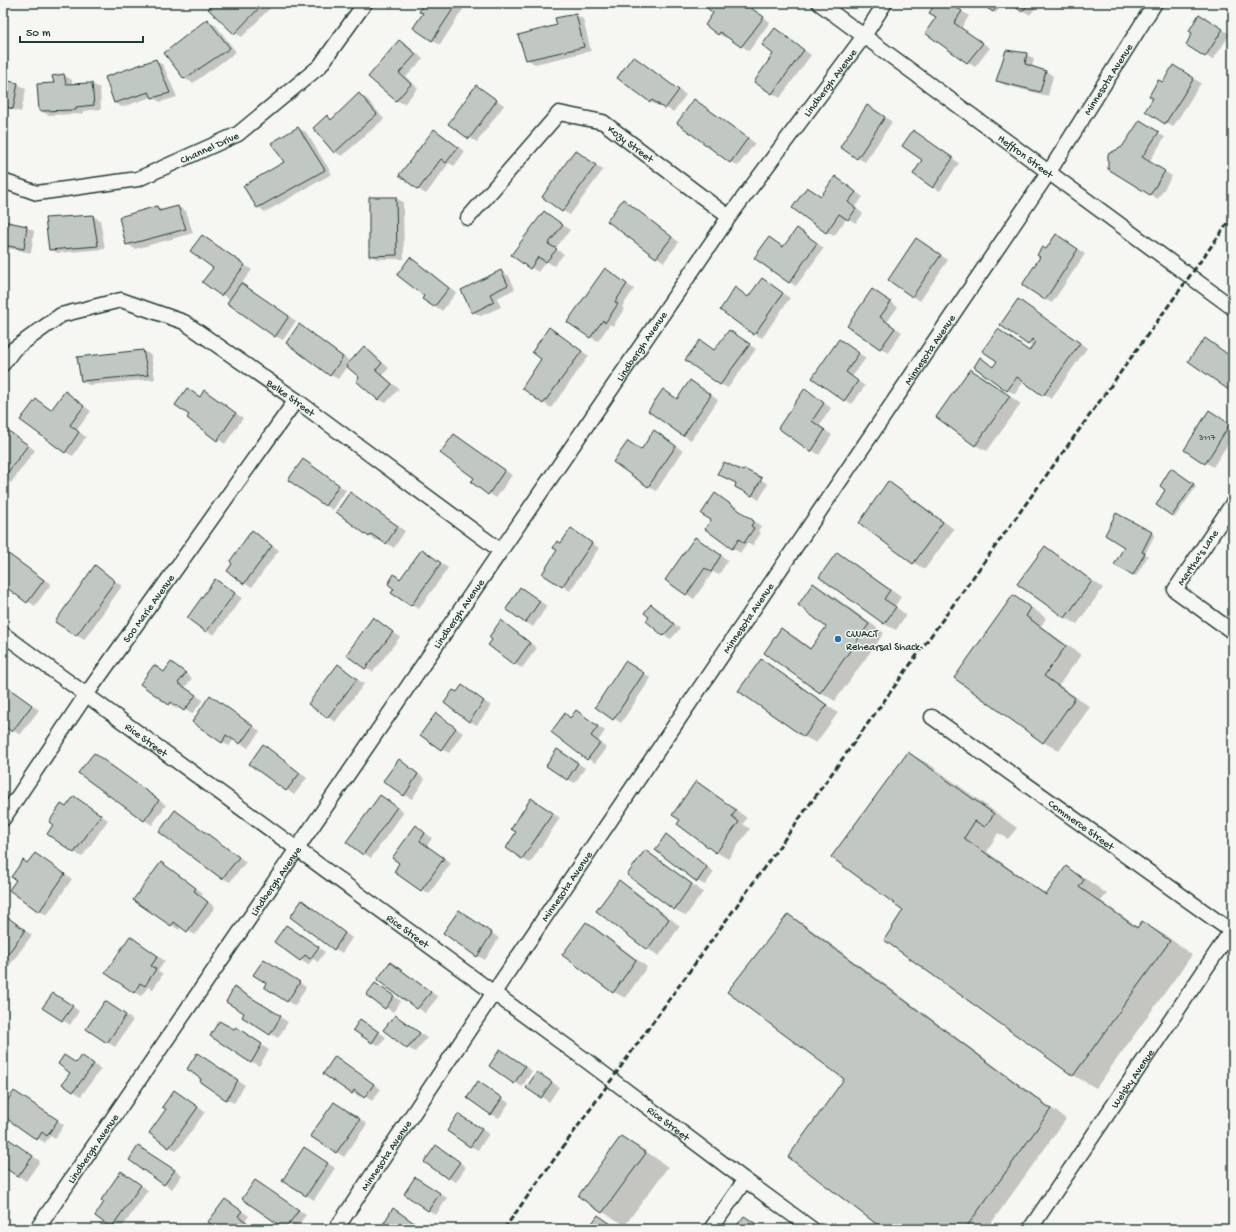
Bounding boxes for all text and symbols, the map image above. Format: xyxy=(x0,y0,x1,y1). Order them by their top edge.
scale bar xyxy=(20,18,143,44)
text: 50 m xyxy=(26,27,51,41)
street label: Minnesota Avenue xyxy=(1082,42,1136,118)
street label: Lindbergh Avenue xyxy=(802,47,860,120)
street label: Kozy Street xyxy=(605,124,656,167)
street label: Channel Drive xyxy=(179,130,242,167)
street label: Heffron Street xyxy=(995,133,1056,182)
street label: Lindbergh Avenue xyxy=(615,310,671,384)
street label: Minnesota Avenue xyxy=(903,313,959,388)
street label: Belke Street xyxy=(263,377,318,421)
house number: 3117 xyxy=(1198,433,1216,444)
street label: Martha's Lane xyxy=(1176,528,1222,588)
street label: Soo Marie Avenue xyxy=(121,573,178,645)
street label: Lindbergh Avenue xyxy=(432,577,488,651)
street label: Minnesota Avenue xyxy=(721,581,777,656)
place label: CWACT Rehearsal Shack xyxy=(846,629,921,654)
marker: CWACT Rehearsal Shack xyxy=(833,634,843,644)
street label: Rice Street xyxy=(122,721,170,761)
street label: Commerce Street xyxy=(1045,798,1117,854)
street label: Lindbergh Avenue xyxy=(249,845,305,919)
street label: Minnesota Avenue xyxy=(540,849,596,925)
street label: Rice Street xyxy=(383,912,432,952)
street label: Welsby Avenue xyxy=(1109,1047,1158,1111)
street label: Rice Street xyxy=(644,1105,692,1145)
street label: Lindbergh Avenue xyxy=(66,1112,122,1186)
street label: Minnesota Avenue xyxy=(359,1118,415,1194)

